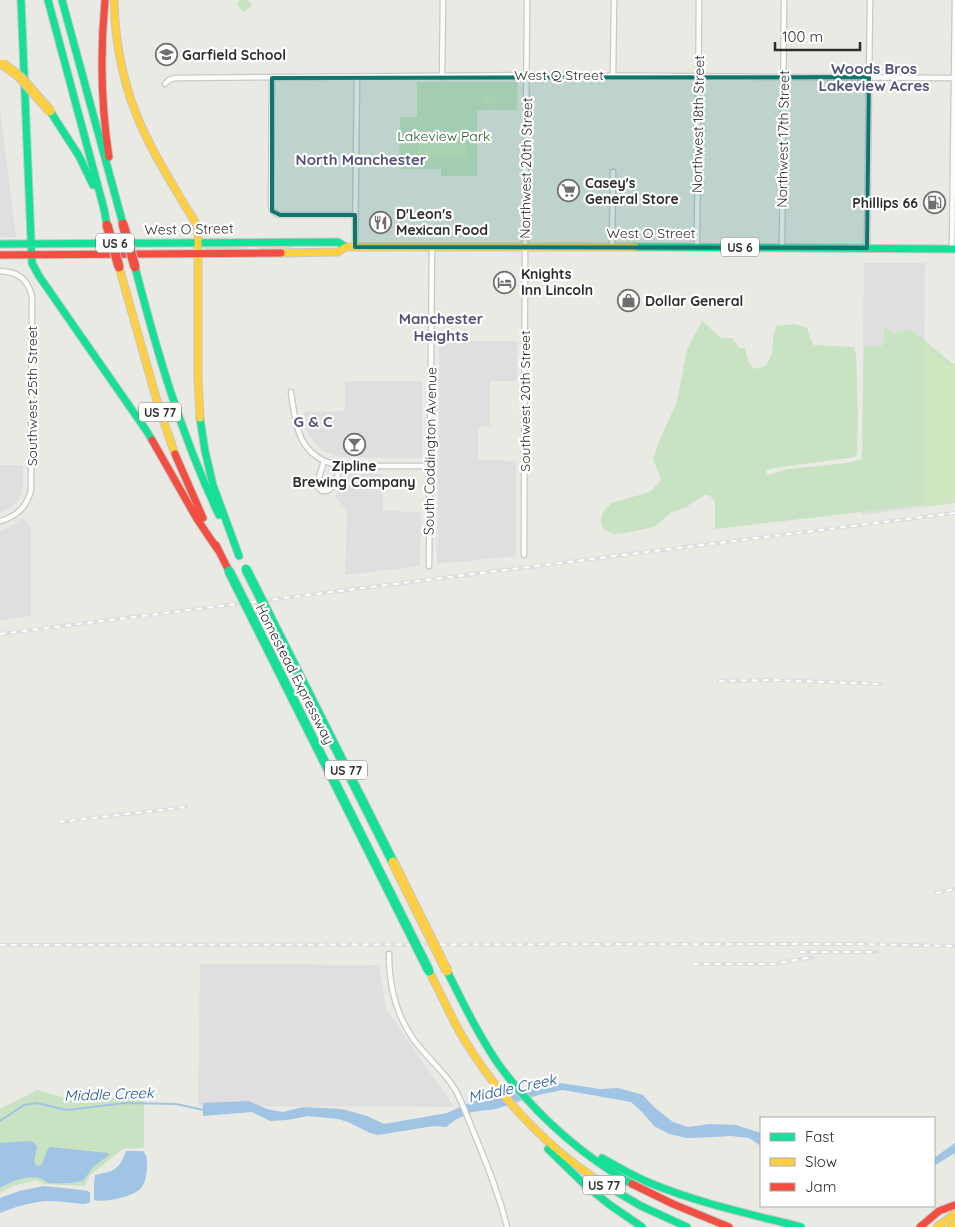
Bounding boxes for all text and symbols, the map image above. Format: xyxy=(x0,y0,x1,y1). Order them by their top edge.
scale bar xyxy=(775,20,860,52)
text: 100 m xyxy=(782,27,823,46)
school or university icon: Garfield School xyxy=(154,43,178,67)
place label: Garfield School xyxy=(182,46,286,64)
street label: Northwest 18th Street xyxy=(688,55,708,193)
district label: Woods Bros Lakeview Acres xyxy=(818,59,930,95)
street label: West Q Street xyxy=(514,66,604,84)
street label: Northwest 17th Street xyxy=(773,70,793,208)
street label: Northwest 20th Street xyxy=(516,97,536,239)
park label: Lakeview Park xyxy=(397,127,491,145)
district label: North Manchester xyxy=(296,150,427,169)
place label: Casey's General Store xyxy=(585,174,679,208)
supermarket icon: Casey's General Store xyxy=(557,179,581,203)
fuel station icon: Phillips 66 xyxy=(922,191,946,215)
place label: Phillips 66 xyxy=(852,194,918,212)
place label: D'Leon's Mexican Food xyxy=(396,205,488,239)
restaurant icon: D'Leon's Mexican Food xyxy=(368,210,392,234)
street label: West O Street xyxy=(144,219,234,239)
street label: West O Street xyxy=(606,224,696,242)
road number: US 6 xyxy=(96,234,134,252)
road number: US 6 xyxy=(721,238,759,256)
place label: Knights Inn Lincoln xyxy=(521,265,593,299)
hotel icon: Knights Inn Lincoln xyxy=(493,270,517,294)
shop icon: Dollar General xyxy=(617,289,641,313)
place label: Dollar General xyxy=(645,292,743,310)
district label: Manchester Heights xyxy=(399,309,484,345)
street label: Southwest 25th Street xyxy=(23,325,41,466)
street label: Southwest 20th Street xyxy=(516,330,534,472)
street label: South Coddington Avenue xyxy=(420,367,440,535)
road number: US 77 xyxy=(139,402,181,422)
district label: G & C xyxy=(294,412,333,431)
bar icon: Zipline Brewing Company xyxy=(342,432,366,456)
place label: Zipline Brewing Company xyxy=(293,457,415,491)
street label: Homestead Expressway xyxy=(252,601,338,747)
road number: US 77 xyxy=(325,760,367,780)
water label: Middle Creek xyxy=(466,1069,560,1107)
water label: Middle Creek xyxy=(64,1083,156,1105)
legend xyxy=(760,1117,935,1207)
text: Fast xyxy=(805,1127,834,1146)
text: Slow xyxy=(805,1152,837,1171)
road number: US 77 xyxy=(583,1176,625,1194)
text: Jam xyxy=(805,1177,836,1196)

